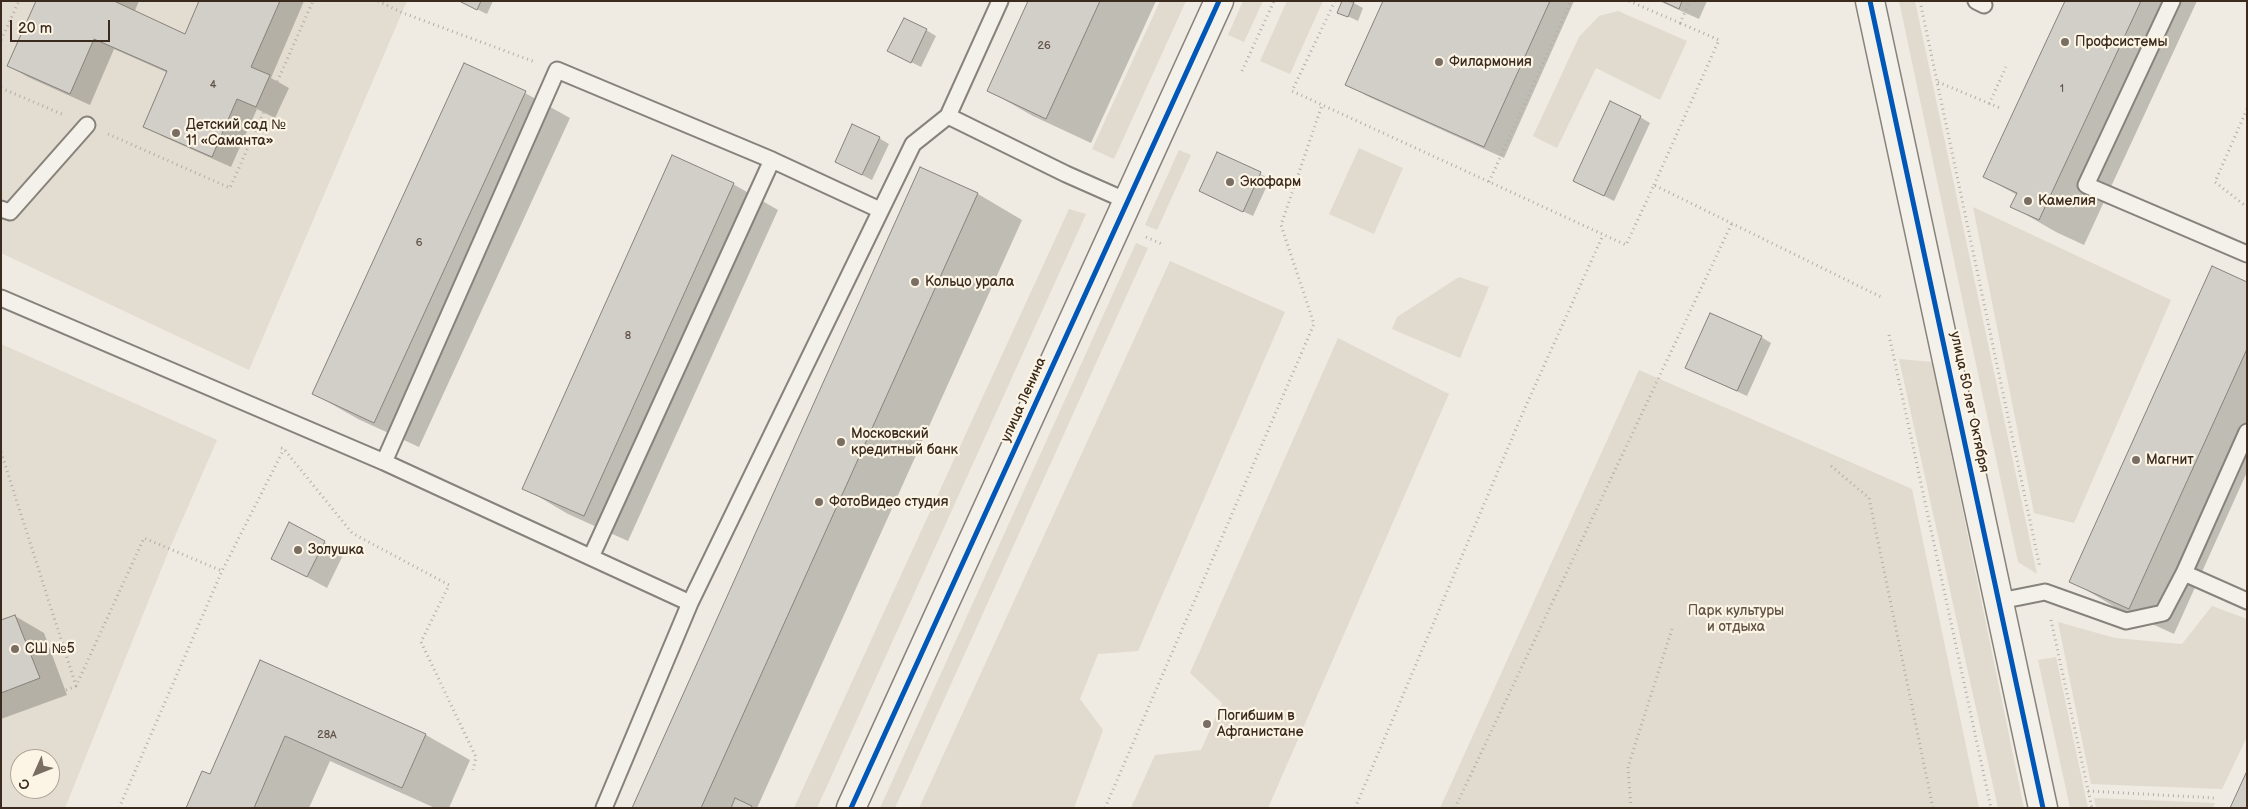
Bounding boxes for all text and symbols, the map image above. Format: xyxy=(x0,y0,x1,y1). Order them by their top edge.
scale bar xyxy=(12,10,112,42)
text: 20 m xyxy=(18,19,52,38)
place label: Профсистемы xyxy=(2075,34,2168,50)
marker: Профсистемы xyxy=(2059,36,2071,48)
house number: 26 xyxy=(1037,39,1051,53)
place label: Филармония xyxy=(1449,54,1532,70)
marker: Филармония xyxy=(1433,56,1445,68)
house number: 4 xyxy=(210,78,216,92)
house number: 1 xyxy=(2060,82,2064,96)
place label: Детский сад № 11 «Саманта» xyxy=(186,117,286,150)
marker: Детский сад № 11 «Саманта» xyxy=(170,127,182,139)
place label: Экофарм xyxy=(1240,174,1301,190)
marker: Экофарм xyxy=(1224,176,1236,188)
place label: Камелия xyxy=(2038,193,2096,209)
marker: Камелия xyxy=(2022,195,2034,207)
house number: 6 xyxy=(416,236,422,250)
place label: Кольцо урала xyxy=(925,274,1014,290)
marker: Кольцо урала xyxy=(909,276,921,288)
house number: 8 xyxy=(625,329,631,343)
street label: улица 50 лет Октября xyxy=(1946,330,1992,474)
street label: улица Ленина xyxy=(998,355,1050,445)
place label: Московский кредитный банк xyxy=(851,426,958,458)
marker: Московский кредитный банк xyxy=(835,436,847,448)
place label: Магнит xyxy=(2146,452,2194,468)
marker: Магнит xyxy=(2130,454,2142,466)
place label: ФотоВидео студия xyxy=(829,494,948,510)
marker: ФотоВидео студия xyxy=(813,496,825,508)
place label: Золушка xyxy=(308,542,364,558)
marker: Золушка xyxy=(292,544,304,556)
park label: Парк культуры и отдыха xyxy=(1688,603,1784,636)
place label: СШ №5 xyxy=(25,641,75,657)
marker: СШ №5 xyxy=(9,643,21,655)
place label: Погибшим в Афганистане xyxy=(1217,708,1303,740)
marker: Погибшим в Афганистане xyxy=(1201,718,1213,730)
house number: 28А xyxy=(317,728,337,742)
north arrow xyxy=(10,749,60,799)
text: С xyxy=(15,775,34,793)

